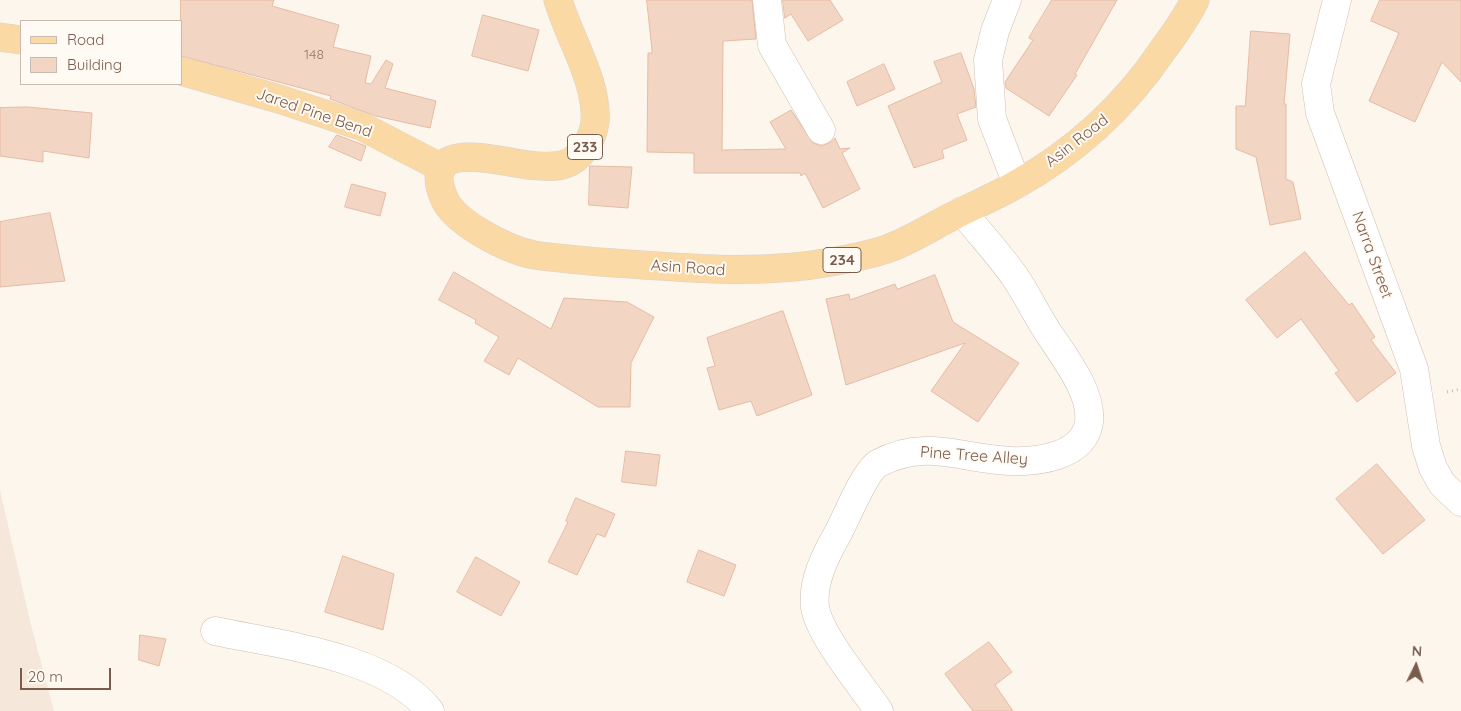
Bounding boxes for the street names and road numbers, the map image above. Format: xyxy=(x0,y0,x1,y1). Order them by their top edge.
street label: Jared Pine Bend xyxy=(253,84,375,142)
street label: Asin Road xyxy=(1042,110,1112,172)
road number: 233 xyxy=(568,134,602,160)
street label: Narra Street xyxy=(1347,209,1397,301)
road number: 234 xyxy=(823,248,861,272)
street label: Asin Road xyxy=(650,256,726,280)
street label: Pine Tree Alley xyxy=(919,443,1029,469)

